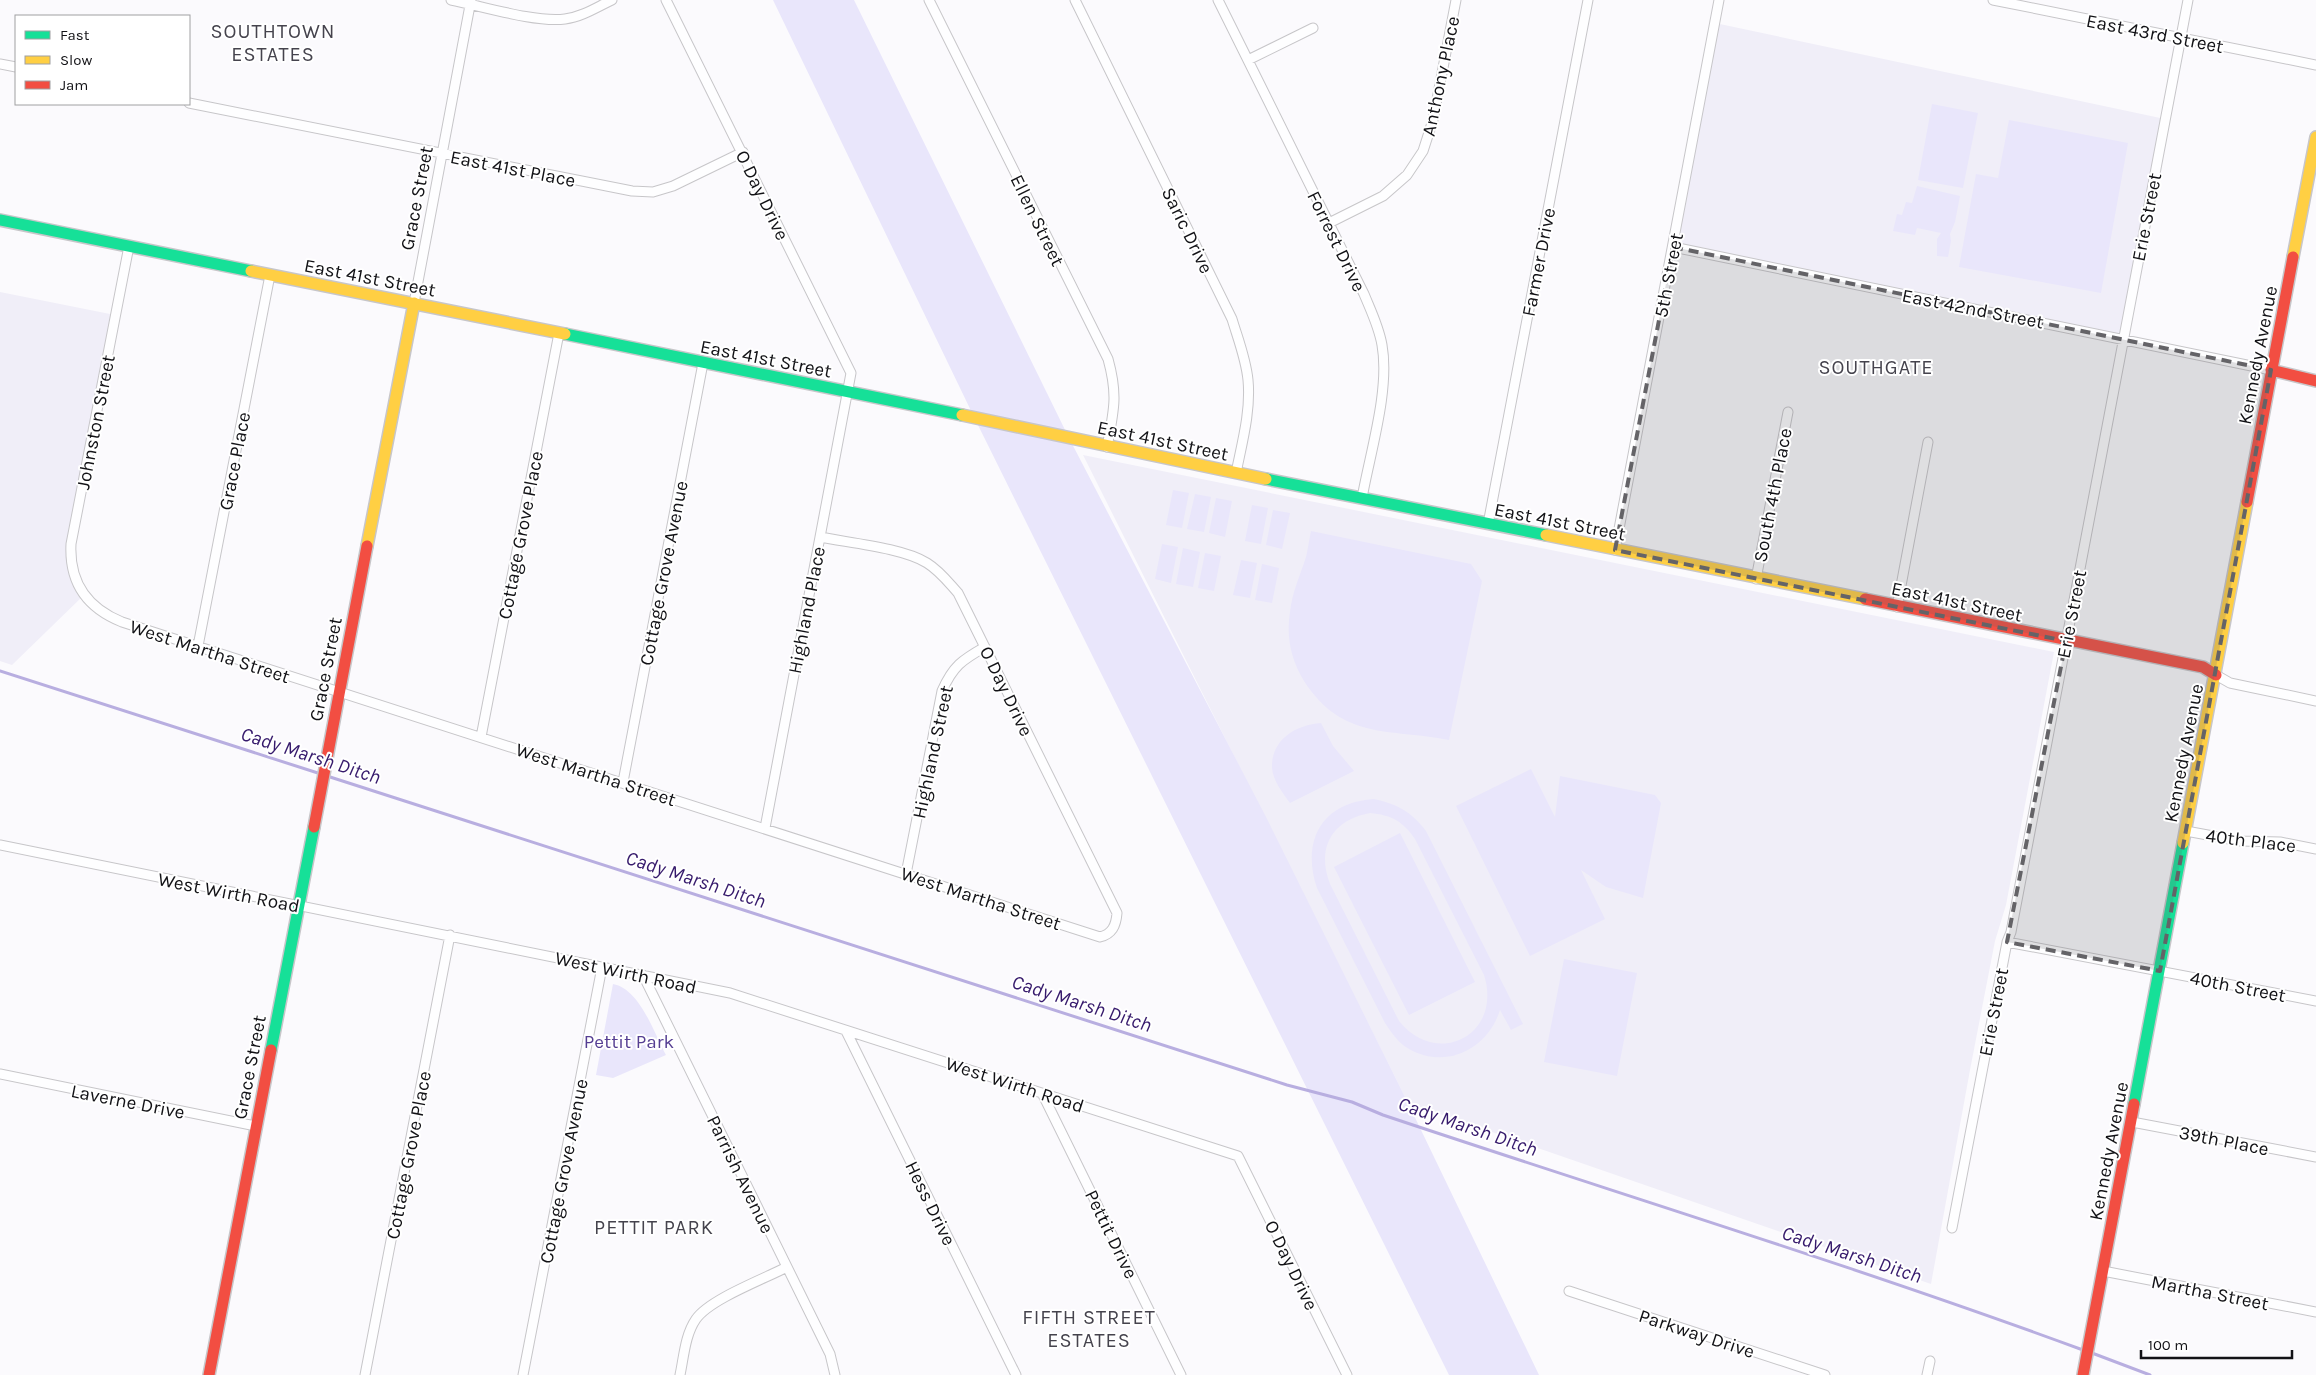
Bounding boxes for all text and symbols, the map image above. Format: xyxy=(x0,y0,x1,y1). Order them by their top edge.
street label: East 43rd Street xyxy=(2084,10,2225,58)
street label: Anthony Place xyxy=(1418,14,1464,138)
legend xyxy=(15,15,190,105)
district label: SOUTHTOWN ESTATES xyxy=(211,20,335,66)
text: Fast xyxy=(60,26,90,44)
text: Slow xyxy=(60,51,92,69)
text: Jam xyxy=(60,76,88,94)
street label: Grace Street xyxy=(396,144,438,252)
street label: East 41st Place xyxy=(448,146,577,192)
street label: O Day Drive xyxy=(731,147,793,244)
street label: Ellen Street xyxy=(1005,171,1069,270)
street label: Erie Street xyxy=(2128,171,2166,263)
street label: Saric Drive xyxy=(1157,184,1217,277)
street label: Forrest Drive xyxy=(1302,187,1370,295)
street label: Farmer Drive xyxy=(1518,206,1560,318)
street label: 5th Street xyxy=(1650,231,1688,320)
street label: East 41st Street xyxy=(302,254,437,302)
street label: East 42nd Street xyxy=(1900,284,2045,333)
street label: Kennedy Avenue xyxy=(2234,284,2282,427)
street label: East 41st Street xyxy=(698,335,833,383)
street label: Johnston Street xyxy=(72,353,120,491)
district label: SOUTHGATE xyxy=(1818,356,1934,379)
street label: Grace Place xyxy=(215,410,255,512)
street label: East 41st Street xyxy=(1095,416,1230,466)
street label: South 4th Place xyxy=(1749,426,1797,564)
street label: Cottage Grove Place xyxy=(494,449,548,621)
street label: Cottage Grove Avenue xyxy=(635,479,693,667)
street label: East 41st Street xyxy=(1492,498,1627,546)
street label: Highland Place xyxy=(784,545,830,676)
street label: Erie Street xyxy=(2053,568,2091,660)
street label: East 41st Street xyxy=(1889,577,2024,627)
street label: Grace Street xyxy=(305,615,347,723)
street label: West Martha Street xyxy=(127,616,292,688)
street label: O Day Drive xyxy=(975,643,1037,740)
street label: Kennedy Avenue xyxy=(2160,682,2208,825)
street label: Highland Street xyxy=(908,684,958,821)
water label: Cady Marsh Ditch xyxy=(238,722,384,789)
street label: West Martha Street xyxy=(513,739,678,811)
street label: 40th Place xyxy=(2204,825,2297,857)
water label: Cady Marsh Ditch xyxy=(623,846,769,913)
street label: West Martha Street xyxy=(898,863,1063,935)
street label: West Wirth Road xyxy=(156,868,302,918)
street label: West Wirth Road xyxy=(553,947,699,999)
street label: Erie Street xyxy=(1975,966,2013,1058)
street label: 40th Street xyxy=(2188,967,2288,1007)
water label: Cady Marsh Ditch xyxy=(1009,970,1155,1037)
street label: Grace Street xyxy=(229,1013,271,1121)
park label: Pettit Park xyxy=(584,1031,675,1053)
street label: West Wirth Road xyxy=(943,1052,1087,1118)
street label: Cottage Grove Place xyxy=(382,1069,436,1241)
street label: Cottage Grove Avenue xyxy=(535,1077,593,1265)
street label: Laverne Drive xyxy=(69,1080,187,1124)
street label: Kennedy Avenue xyxy=(2085,1080,2133,1223)
water label: Cady Marsh Ditch xyxy=(1395,1092,1541,1161)
street label: Parrish Avenue xyxy=(702,1112,778,1237)
street label: 39th Place xyxy=(2177,1121,2271,1160)
street label: Hess Drive xyxy=(900,1158,960,1249)
street label: Pettit Drive xyxy=(1080,1186,1142,1283)
district label: PETTIT PARK xyxy=(594,1216,714,1239)
street label: O Day Drive xyxy=(1260,1217,1322,1314)
water label: Cady Marsh Ditch xyxy=(1779,1221,1925,1288)
street label: Martha Street xyxy=(2149,1271,2270,1315)
street label: Parkway Drive xyxy=(1636,1305,1757,1363)
district label: FIFTH STREET ESTATES xyxy=(1022,1306,1156,1352)
scale bar xyxy=(2141,1328,2292,1360)
text: 100 m xyxy=(2148,1336,2188,1354)

